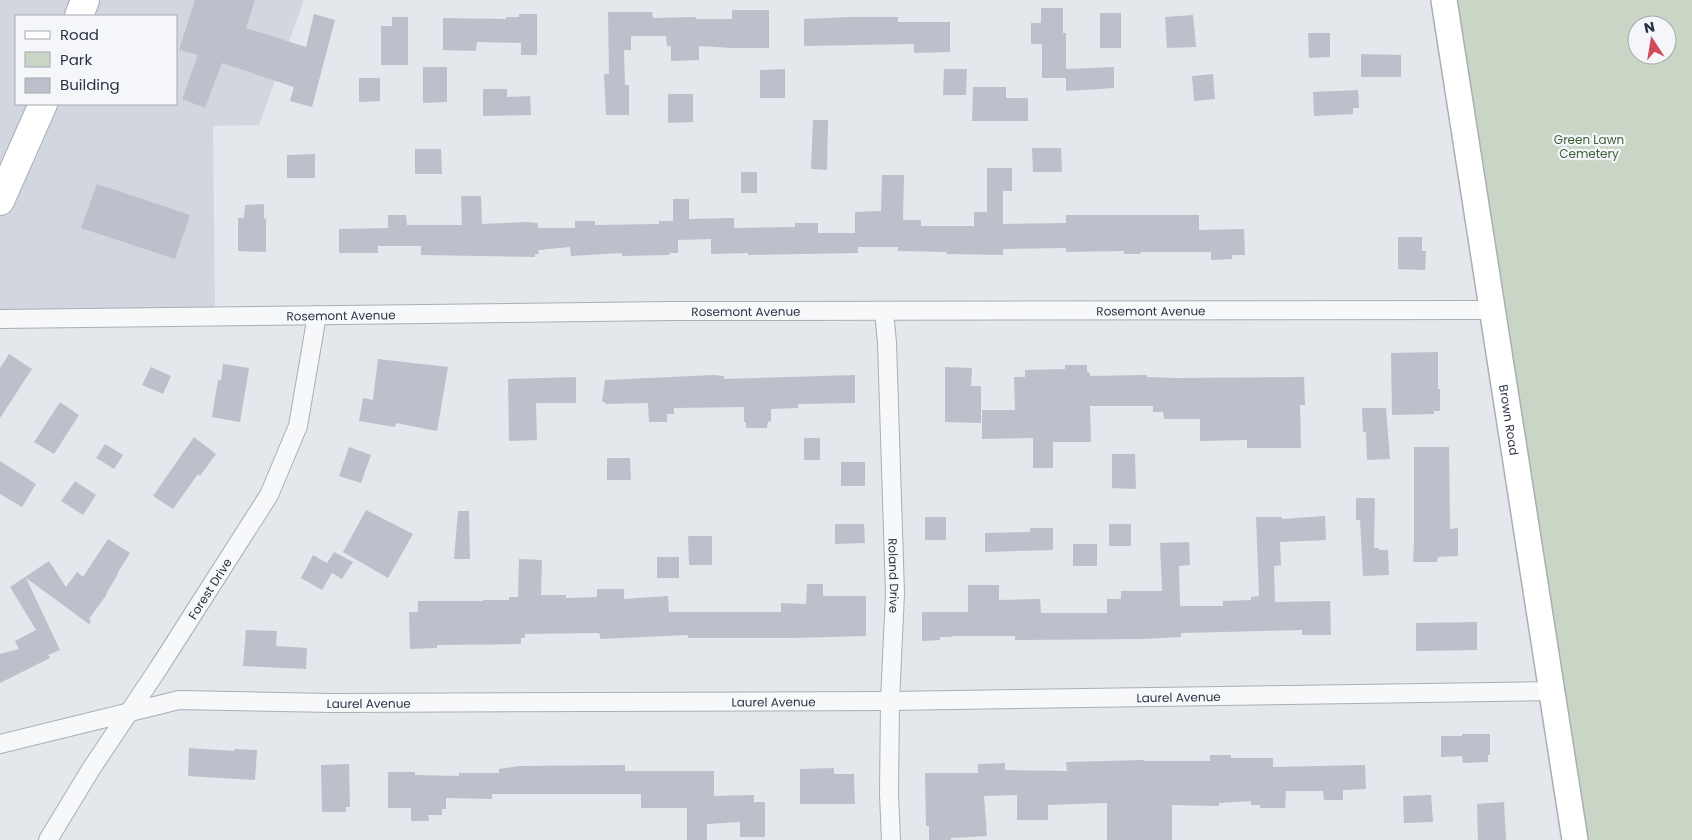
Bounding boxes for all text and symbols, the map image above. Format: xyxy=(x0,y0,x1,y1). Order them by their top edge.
legend xyxy=(15,15,178,105)
north arrow xyxy=(1627,15,1677,65)
text: N xyxy=(1642,16,1657,38)
text: Road xyxy=(60,24,99,45)
text: Park xyxy=(60,49,92,70)
text: Building xyxy=(60,74,120,95)
park label: Green Lawn Cemetery xyxy=(1554,131,1624,162)
street label: Rosemont Avenue xyxy=(691,302,801,319)
street label: Rosemont Avenue xyxy=(1096,302,1206,319)
street label: Rosemont Avenue xyxy=(286,306,396,324)
street label: Brown Road xyxy=(1496,383,1523,457)
street label: Roland Drive xyxy=(885,538,904,614)
street label: Forest Drive xyxy=(184,554,235,622)
street label: Laurel Avenue xyxy=(1136,687,1221,706)
street label: Laurel Avenue xyxy=(731,693,816,710)
street label: Laurel Avenue xyxy=(326,694,411,712)

